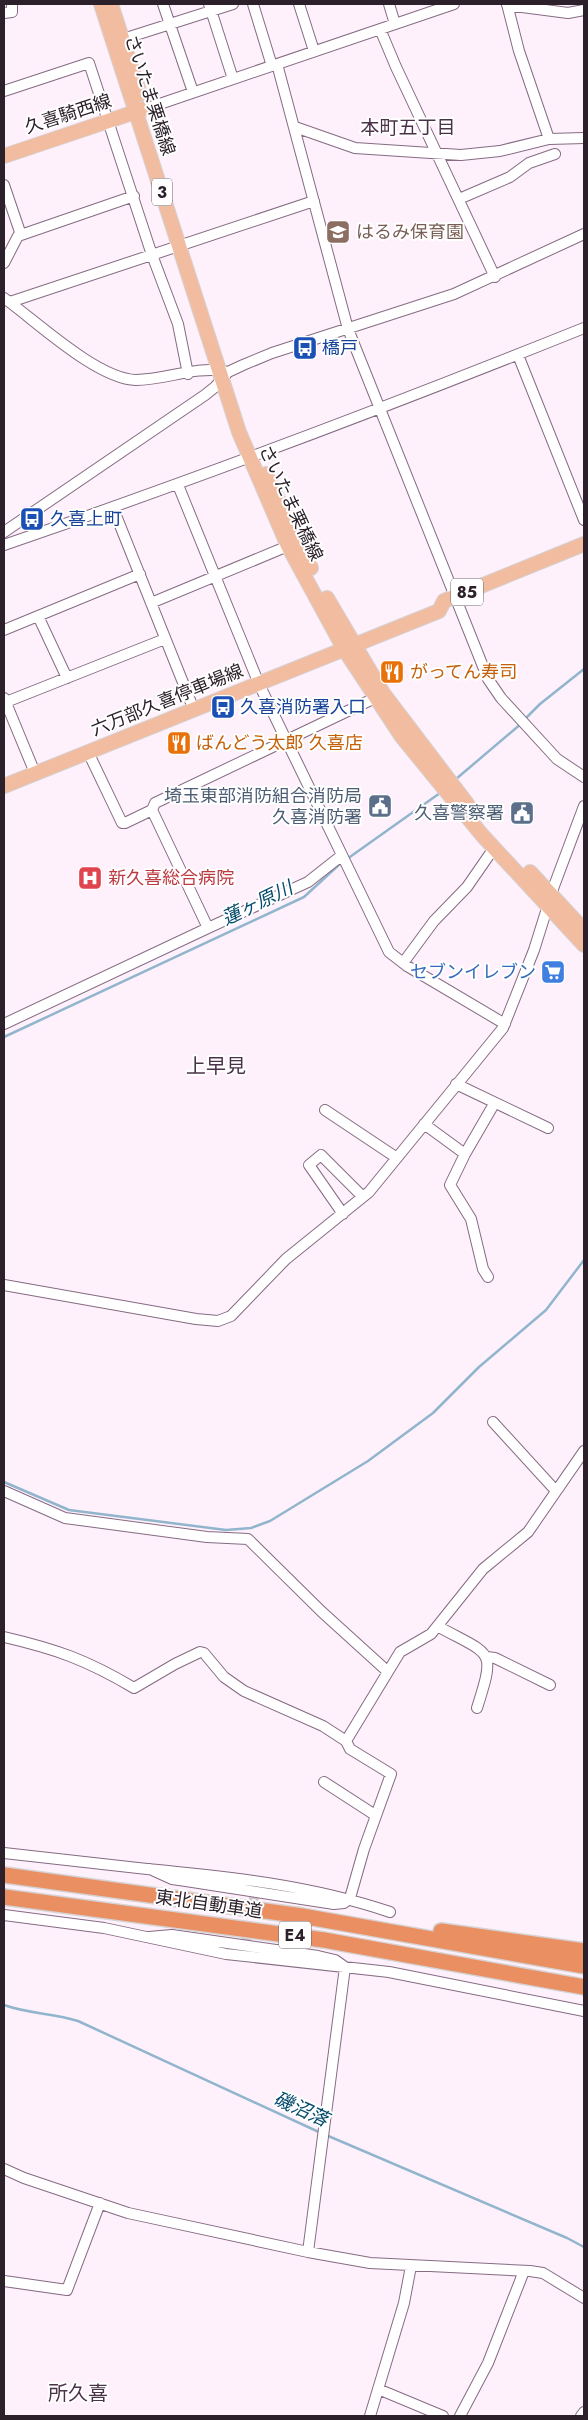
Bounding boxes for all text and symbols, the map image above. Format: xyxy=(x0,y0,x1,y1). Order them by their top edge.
street label: さいたま栗橋線 xyxy=(118,31,182,159)
street label: 久喜騎西線 xyxy=(21,88,115,140)
district label: 本町五丁目 xyxy=(360,114,456,141)
road number: 3 xyxy=(152,178,172,206)
school or university icon: はるみ保育園 xyxy=(325,219,351,245)
place label: はるみ保育園 xyxy=(356,219,464,245)
bus stop icon: 橋戸 xyxy=(292,335,318,361)
place label: 橋戸 xyxy=(322,335,358,361)
street label: さいたま栗橋線 xyxy=(253,441,329,565)
bus stop icon: 久喜上町 xyxy=(19,506,45,532)
place label: 久喜上町 xyxy=(50,506,122,532)
road number: 85 xyxy=(451,578,483,606)
street label: 六万部久喜停車場線 xyxy=(87,658,247,742)
restaurant icon: がってん寿司 xyxy=(379,659,405,685)
place label: がってん寿司 xyxy=(410,659,517,685)
bus stop icon: 久喜消防署入口 xyxy=(210,694,236,720)
place label: 久喜消防署入口 xyxy=(240,694,366,720)
restaurant icon: ばんどう太郎 久喜店 xyxy=(166,730,192,756)
place label: ばんどう太郎 久喜店 xyxy=(196,730,363,756)
place label: 埼玉東部消防組合消防局 久喜消防署 xyxy=(164,783,362,830)
public building icon: 埼玉東部消防組合消防局 久喜消防署 xyxy=(367,793,393,819)
place label: 久喜警察署 xyxy=(414,800,504,826)
public building icon: 久喜警察署 xyxy=(509,800,535,826)
hospital icon: 新久喜総合病院 xyxy=(77,865,103,891)
place label: 新久喜総合病院 xyxy=(108,865,234,891)
water label: 蓮ヶ原川 xyxy=(217,873,299,932)
place label: セブンイレブン xyxy=(410,959,536,985)
supermarket icon: セブンイレブン xyxy=(540,959,566,985)
district label: 上早見 xyxy=(186,1052,246,1081)
street label: 東北自動車道 xyxy=(154,1884,264,1924)
road number: E4 xyxy=(279,1922,311,1948)
water label: 磯沼落 xyxy=(269,2085,335,2134)
district label: 所久喜 xyxy=(48,2379,108,2408)

